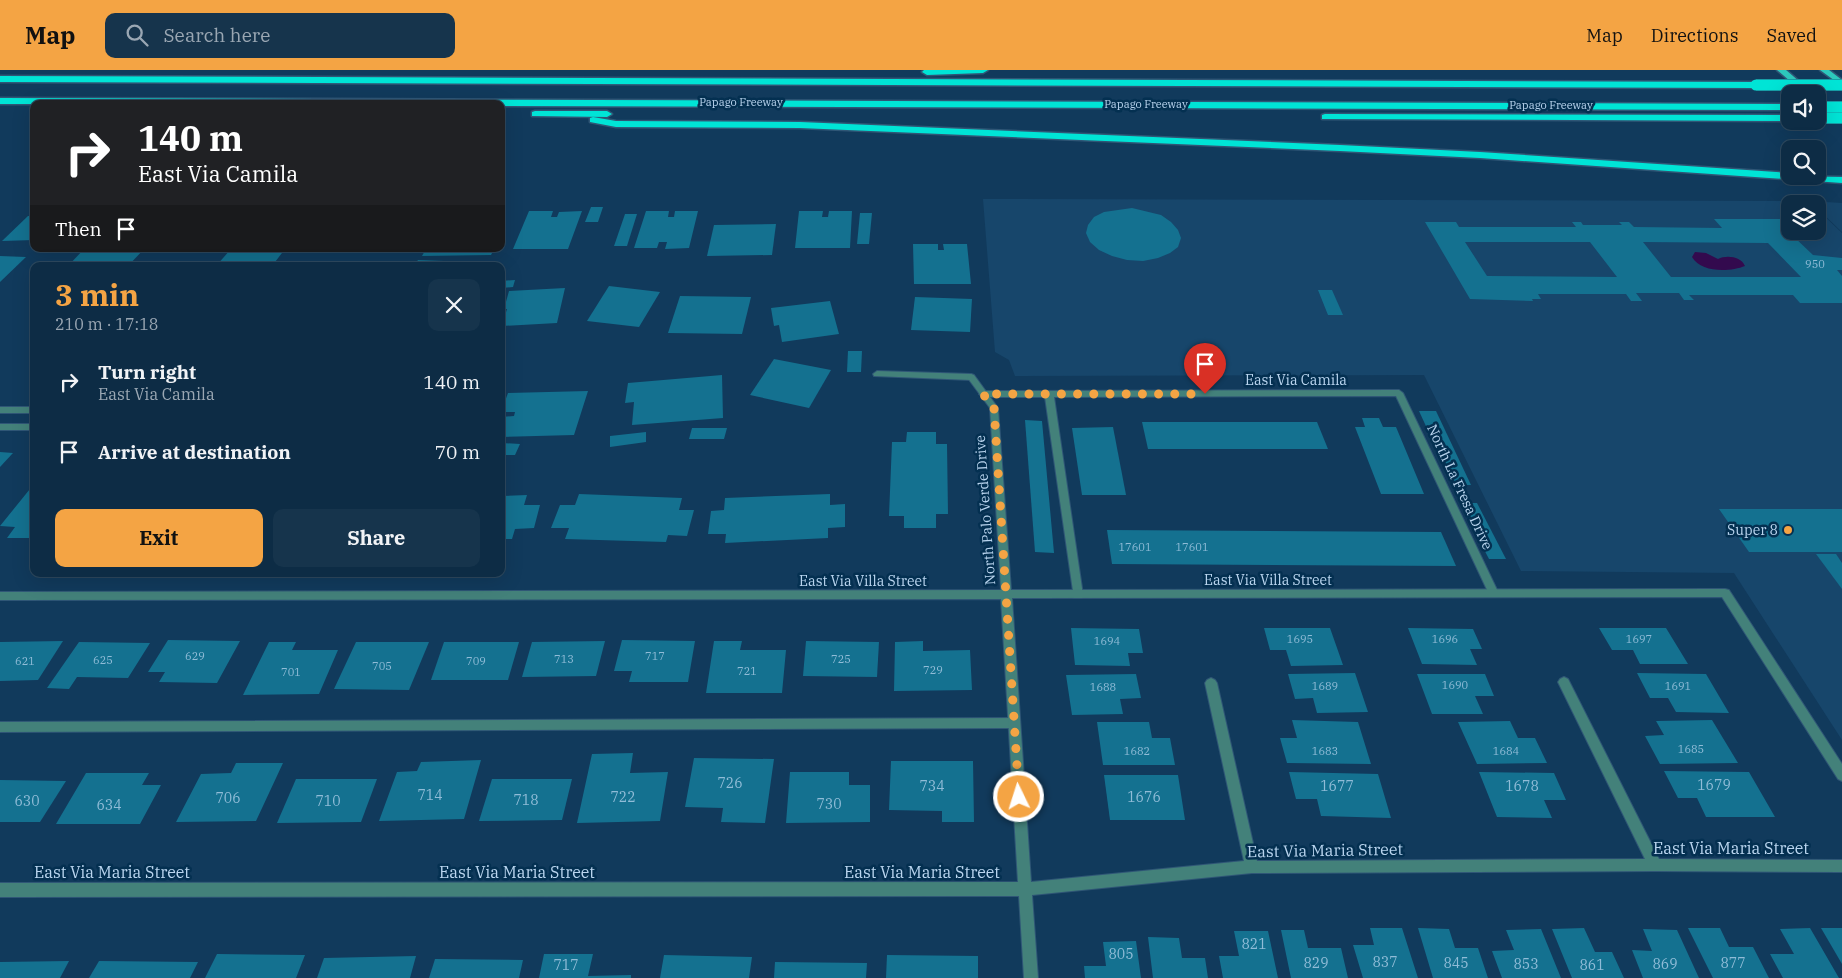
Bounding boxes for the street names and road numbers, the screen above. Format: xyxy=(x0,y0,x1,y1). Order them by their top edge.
street label: Papago Freeway xyxy=(699,95,783,109)
street label: Papago Freeway xyxy=(1104,97,1188,111)
street label: Papago Freeway xyxy=(1509,98,1593,112)
street label: East Via Camila xyxy=(1245,371,1347,389)
street label: North La Fresa Drive xyxy=(1423,421,1497,553)
street label: North Palo Verde Drive xyxy=(971,434,999,586)
street label: East Via Villa Street xyxy=(1204,571,1332,589)
street label: East Via Villa Street xyxy=(799,572,927,590)
street label: East Via Maria Street xyxy=(1653,838,1809,858)
street label: East Via Maria Street xyxy=(1247,839,1404,861)
street label: East Via Maria Street xyxy=(34,862,190,882)
street label: East Via Maria Street xyxy=(439,862,595,882)
street label: East Via Maria Street xyxy=(844,862,1000,882)

